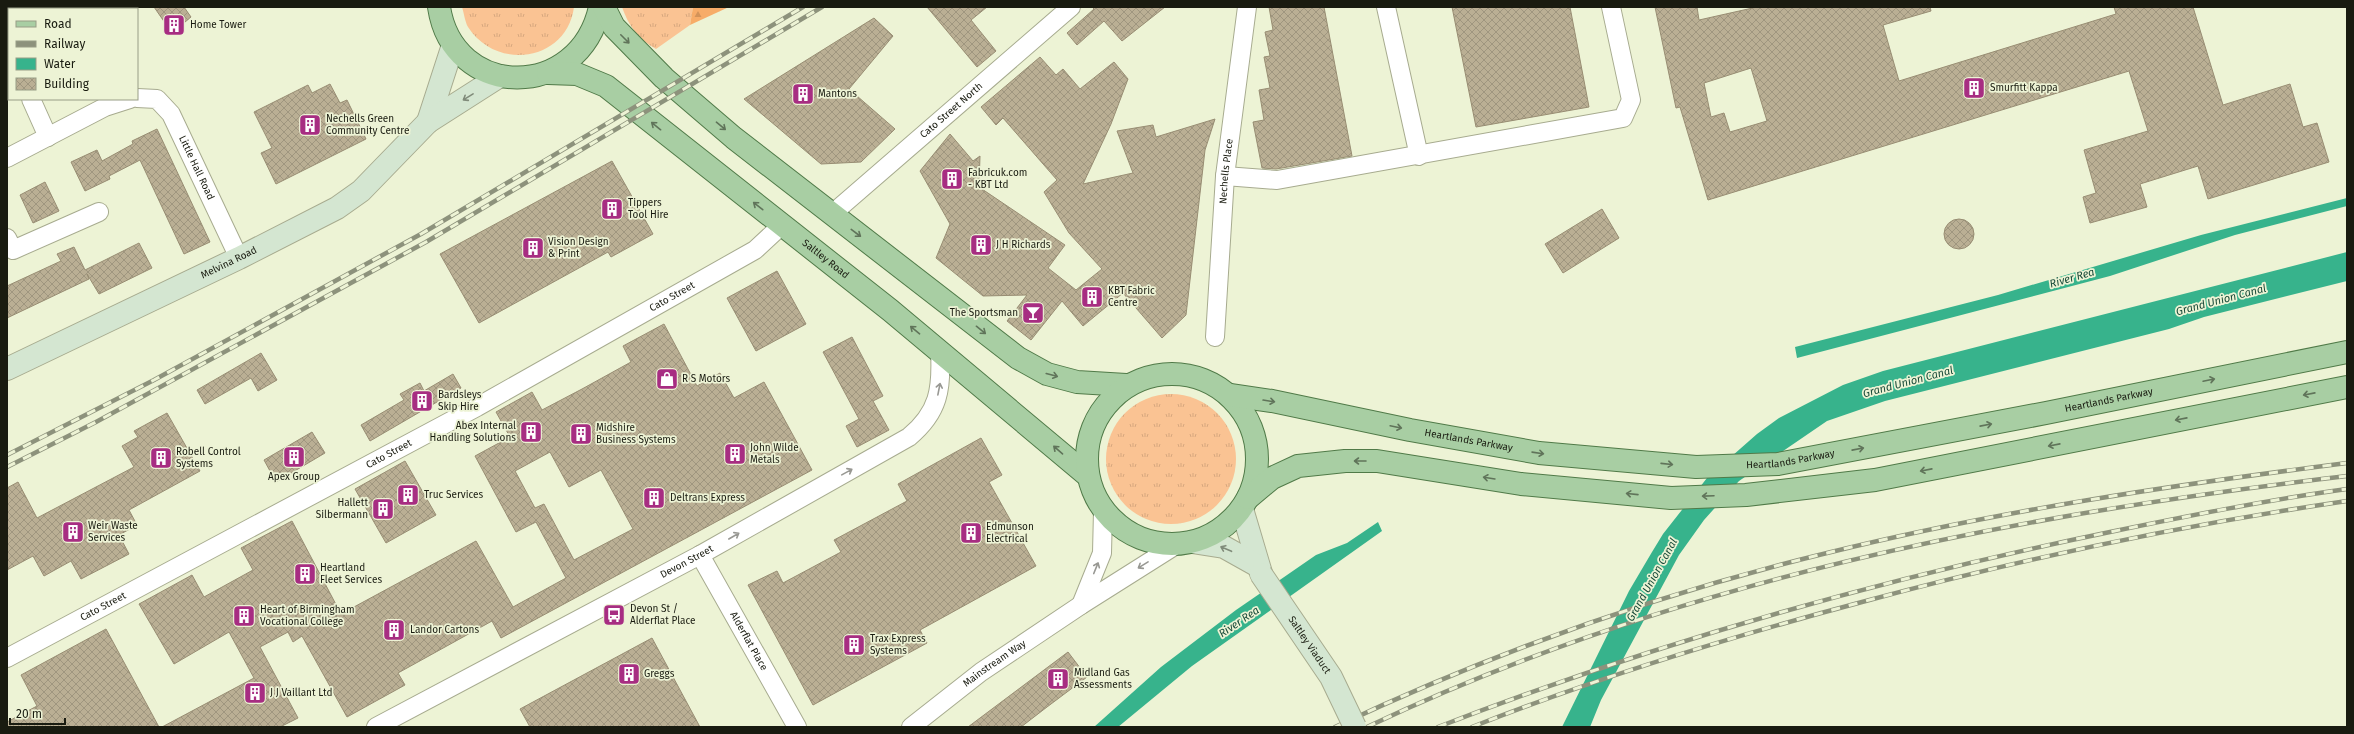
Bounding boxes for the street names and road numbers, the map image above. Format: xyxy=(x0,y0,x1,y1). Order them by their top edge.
street label: Cato Street North xyxy=(918,80,985,141)
street label: Little Hall Road xyxy=(176,134,217,202)
street label: Nechells Place xyxy=(1217,138,1236,204)
street label: Saltley Road xyxy=(800,237,851,281)
street label: Melvina Road xyxy=(199,244,259,281)
street label: Cato Street xyxy=(647,279,697,314)
street label: Heartlands Parkway xyxy=(2064,385,2154,415)
street label: Heartlands Parkway xyxy=(1424,427,1514,454)
street label: Cato Street xyxy=(364,437,414,471)
street label: Heartlands Parkway xyxy=(1746,447,1836,471)
street label: Devon Street xyxy=(658,543,716,581)
street label: Cato Street xyxy=(78,589,128,624)
street label: Alderflat Place xyxy=(727,610,770,673)
street label: Saltley Viaduct xyxy=(1285,614,1333,677)
street label: Mainstream Way xyxy=(961,637,1028,690)

